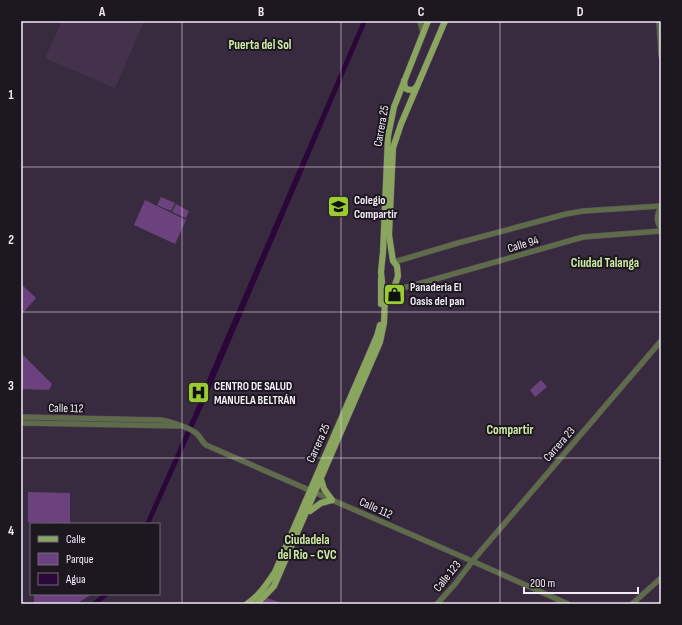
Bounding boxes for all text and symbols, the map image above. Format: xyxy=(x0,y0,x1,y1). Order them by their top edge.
text: A xyxy=(98,4,106,20)
text: B xyxy=(258,4,264,20)
text: C xyxy=(418,4,425,20)
text: D xyxy=(577,4,584,20)
district label: Puerta del Sol xyxy=(228,37,292,53)
text: 1 xyxy=(8,87,14,103)
street label: Carrera 25 xyxy=(371,104,392,148)
place label: Colegio Compartir xyxy=(354,193,398,222)
school or university icon: Colegio Compartir xyxy=(325,194,351,220)
text: 2 xyxy=(8,232,14,248)
street label: Calle 94 xyxy=(506,233,541,256)
district label: Ciudad Talanga xyxy=(571,255,639,271)
place label: Panaderia El Oasis del pan xyxy=(410,280,465,309)
shop icon: Panaderia El Oasis del pan xyxy=(382,281,408,307)
text: 3 xyxy=(8,378,14,394)
place label: CENTRO DE SALUD MANUELA BELTRÁN xyxy=(214,379,296,408)
hospital icon: CENTRO DE SALUD MANUELA BELTRÁN xyxy=(185,380,211,406)
street label: Calle 112 xyxy=(48,401,84,416)
street label: Carrera 25 xyxy=(303,421,334,465)
district label: Compartir xyxy=(487,422,533,438)
street label: Carrera 23 xyxy=(540,424,579,465)
street label: Calle 112 xyxy=(357,495,395,522)
text: 4 xyxy=(8,523,14,539)
legend xyxy=(30,523,160,595)
text: Calle xyxy=(66,532,86,547)
district label: Ciudadela del Rio - CVC xyxy=(277,532,337,563)
text: Parque xyxy=(66,552,94,567)
street label: Calle 123 xyxy=(430,558,464,595)
scale bar xyxy=(524,569,638,595)
text: Agua xyxy=(65,572,86,587)
text: 200 m xyxy=(530,576,556,591)

